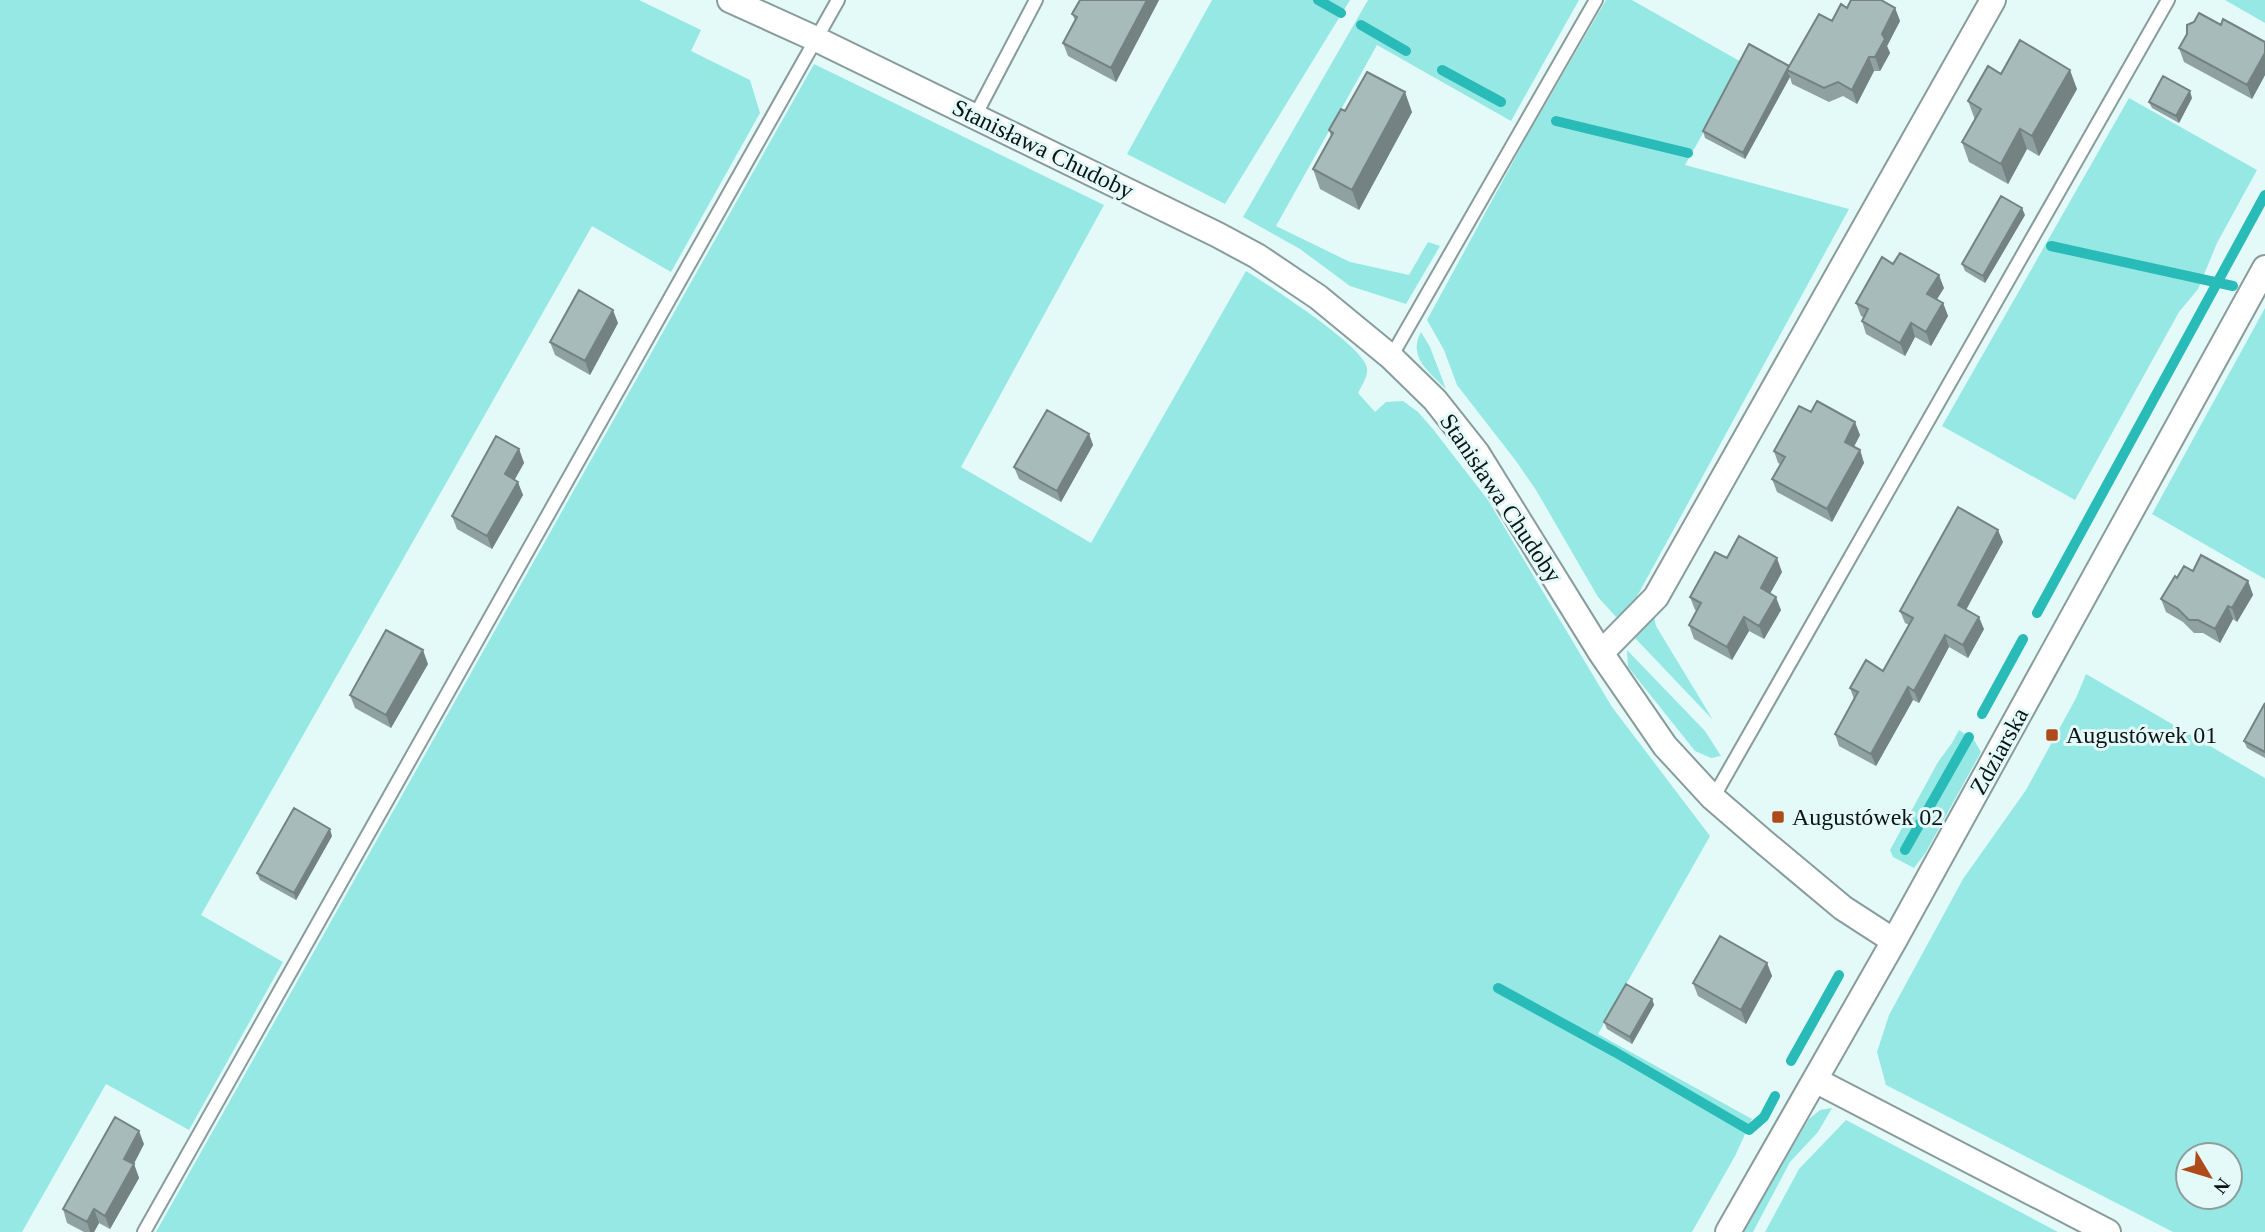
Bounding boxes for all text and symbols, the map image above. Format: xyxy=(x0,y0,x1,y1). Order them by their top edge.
street label: Stanisława Chudoby xyxy=(948,94,1138,204)
street label: Stanisława Chudoby xyxy=(1435,409,1567,587)
street label: Zdziarska xyxy=(1965,703,2033,799)
place label: Augustówek 01 xyxy=(2066,722,2217,748)
marker: Augustówek 01 xyxy=(2044,727,2060,743)
place label: Augustówek 02 xyxy=(1792,804,1943,830)
marker: Augustówek 02 xyxy=(1770,809,1786,825)
north arrow xyxy=(2174,1141,2244,1211)
text: N xyxy=(2209,1174,2235,1198)

